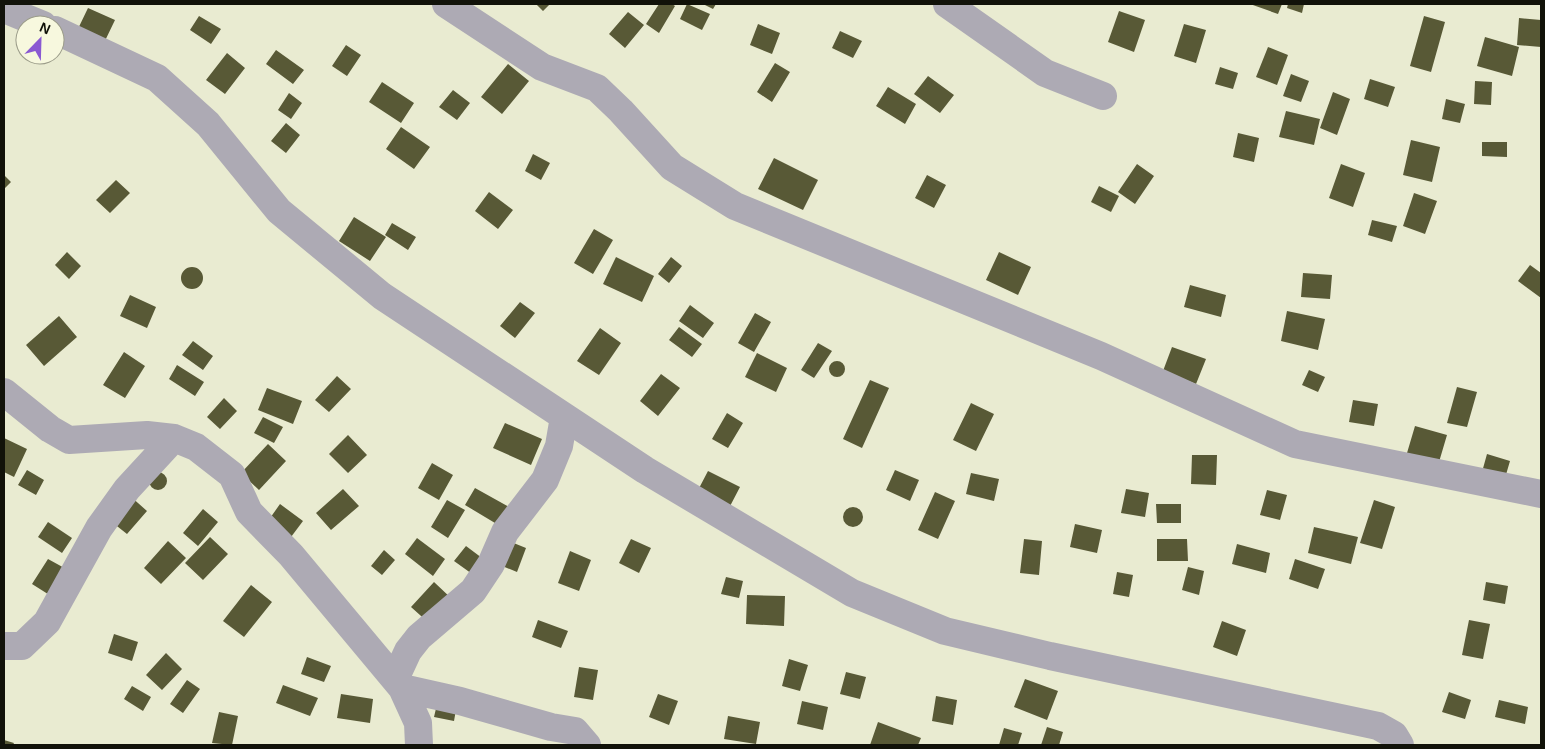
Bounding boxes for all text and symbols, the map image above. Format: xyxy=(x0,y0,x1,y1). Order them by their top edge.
north arrow xyxy=(15,15,65,65)
text: N xyxy=(37,19,53,37)

